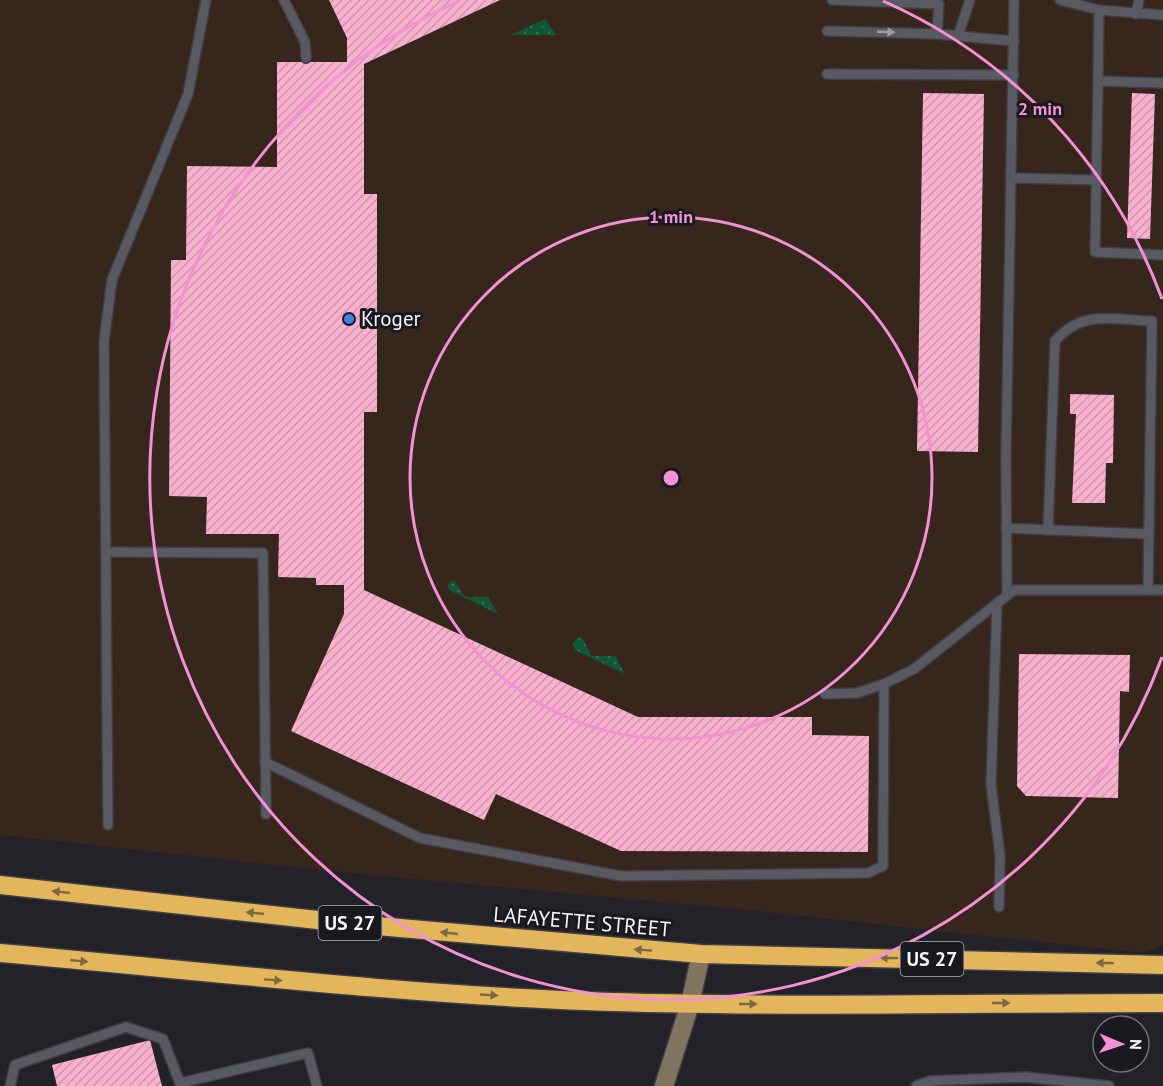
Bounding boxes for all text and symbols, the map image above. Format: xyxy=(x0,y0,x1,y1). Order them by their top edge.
one-way arrow xyxy=(876,28,895,37)
text: 2 min xyxy=(1018,97,1062,120)
text: 1 min xyxy=(649,205,693,228)
place label: Kroger xyxy=(361,305,421,332)
marker: Kroger xyxy=(342,312,356,326)
centre of rings xyxy=(661,468,681,488)
one-way arrow xyxy=(51,887,70,897)
street label: LAFAYETTE STREET xyxy=(492,900,672,943)
road number: US 27 xyxy=(318,906,382,940)
one-way arrow xyxy=(245,908,264,918)
one-way arrow xyxy=(439,928,458,938)
road number: US 27 xyxy=(900,942,964,976)
one-way arrow xyxy=(633,945,652,955)
one-way arrow xyxy=(879,953,898,963)
one-way arrow xyxy=(70,956,89,966)
one-way arrow xyxy=(1095,958,1114,968)
one-way arrow xyxy=(264,975,283,985)
one-way arrow xyxy=(479,990,498,1000)
one-way arrow xyxy=(991,998,1010,1008)
one-way arrow xyxy=(739,999,758,1009)
north arrow xyxy=(1091,1014,1151,1074)
text: N xyxy=(1126,1039,1146,1050)

